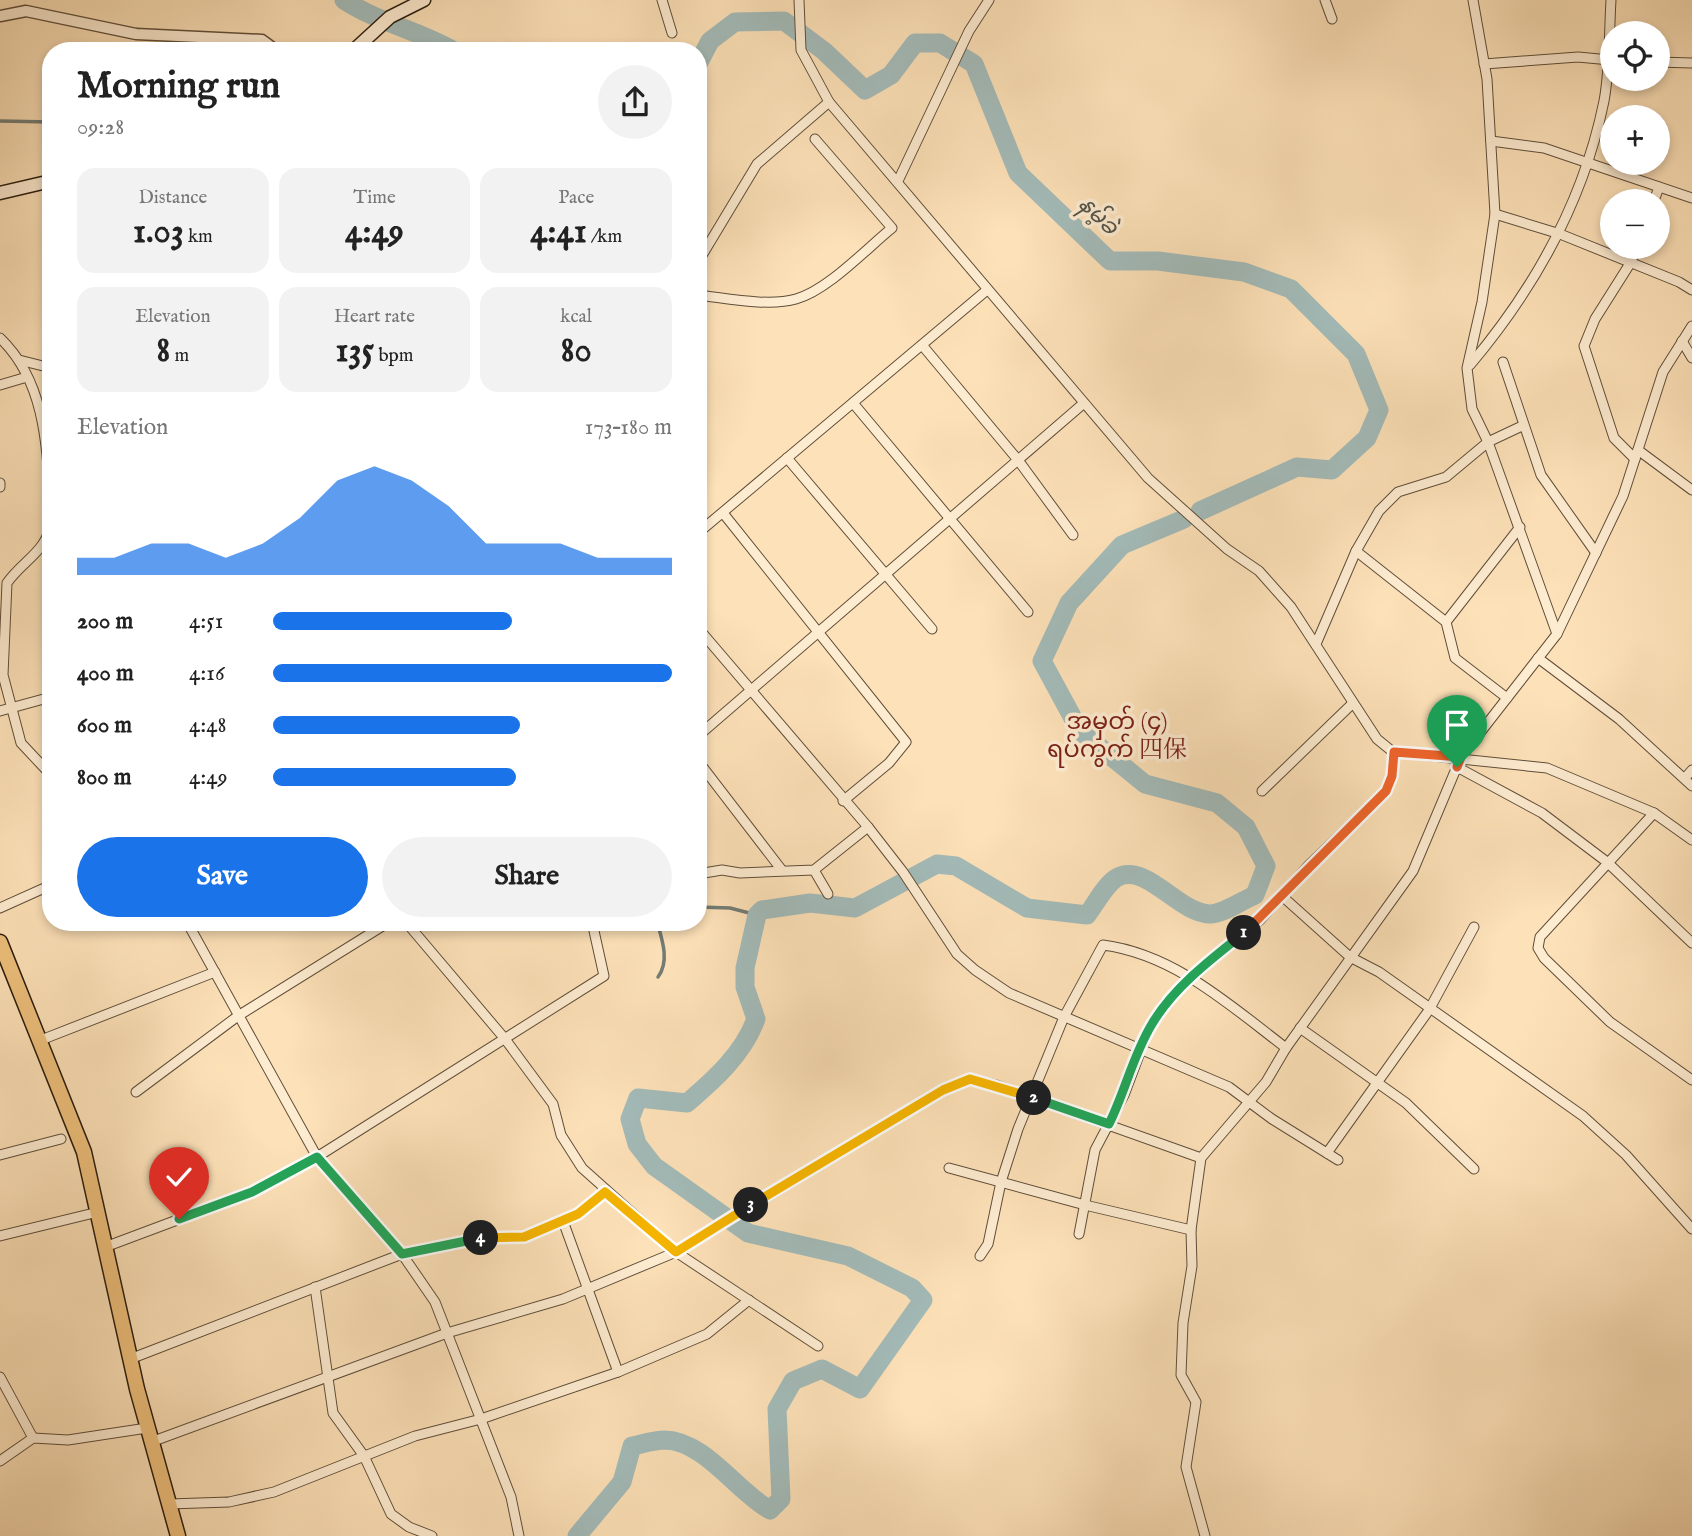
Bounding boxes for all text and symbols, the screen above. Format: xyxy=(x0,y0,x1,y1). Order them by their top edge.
map controls xyxy=(1600,21,1670,259)
button: locate xyxy=(1600,21,1670,91)
text: Morning run xyxy=(77,63,280,111)
button: share xyxy=(598,65,672,139)
button: + xyxy=(1600,105,1670,175)
text: 09:28 xyxy=(77,113,124,142)
text: Distance xyxy=(138,186,207,210)
text: Time xyxy=(353,186,396,210)
text: Pace xyxy=(558,186,594,210)
water label: နမ့်ခဲ xyxy=(1070,188,1127,245)
button: − xyxy=(1600,189,1670,259)
text: 1.03 xyxy=(133,210,184,255)
text: 4:49 xyxy=(345,210,404,255)
text: 4:41 xyxy=(530,210,587,255)
text: km xyxy=(184,225,213,249)
text: /km xyxy=(587,225,622,249)
text: Elevation xyxy=(135,305,211,329)
text: Heart rate xyxy=(334,305,415,329)
text: kcal xyxy=(560,305,592,329)
text: 8 xyxy=(157,329,170,374)
text: 135 xyxy=(335,329,374,374)
text: 80 xyxy=(561,329,592,374)
text: m xyxy=(170,344,189,368)
text: bpm xyxy=(374,344,414,368)
text: Elevation xyxy=(77,413,168,442)
text: 173–180 m xyxy=(585,413,672,442)
text: 200 m xyxy=(77,607,133,636)
text: 4:51 xyxy=(189,607,223,636)
text: 400 m xyxy=(77,659,134,688)
text: 4:16 xyxy=(189,659,225,688)
pin xyxy=(1427,695,1487,767)
district label: အမှတ် (၄) ရပ်ကွက် 四保 xyxy=(1047,705,1187,768)
icon: arrive xyxy=(1438,706,1476,744)
text: 600 m xyxy=(77,711,132,740)
text: 4:48 xyxy=(189,711,227,740)
text: 800 m xyxy=(77,763,131,792)
text: 4:49 xyxy=(189,763,228,792)
button: Save xyxy=(77,837,368,917)
button: Share xyxy=(382,837,672,917)
pin: 1 xyxy=(1226,916,1262,950)
text: 1 xyxy=(1240,920,1247,944)
pin: 2 xyxy=(1016,1080,1052,1116)
text: 2 xyxy=(1029,1085,1038,1109)
pin xyxy=(149,1147,209,1219)
icon: check xyxy=(160,1158,198,1196)
pin: 3 xyxy=(734,1188,768,1222)
text: 3 xyxy=(747,1192,754,1216)
pin: 4 xyxy=(463,1220,498,1256)
text: 4 xyxy=(476,1225,485,1249)

